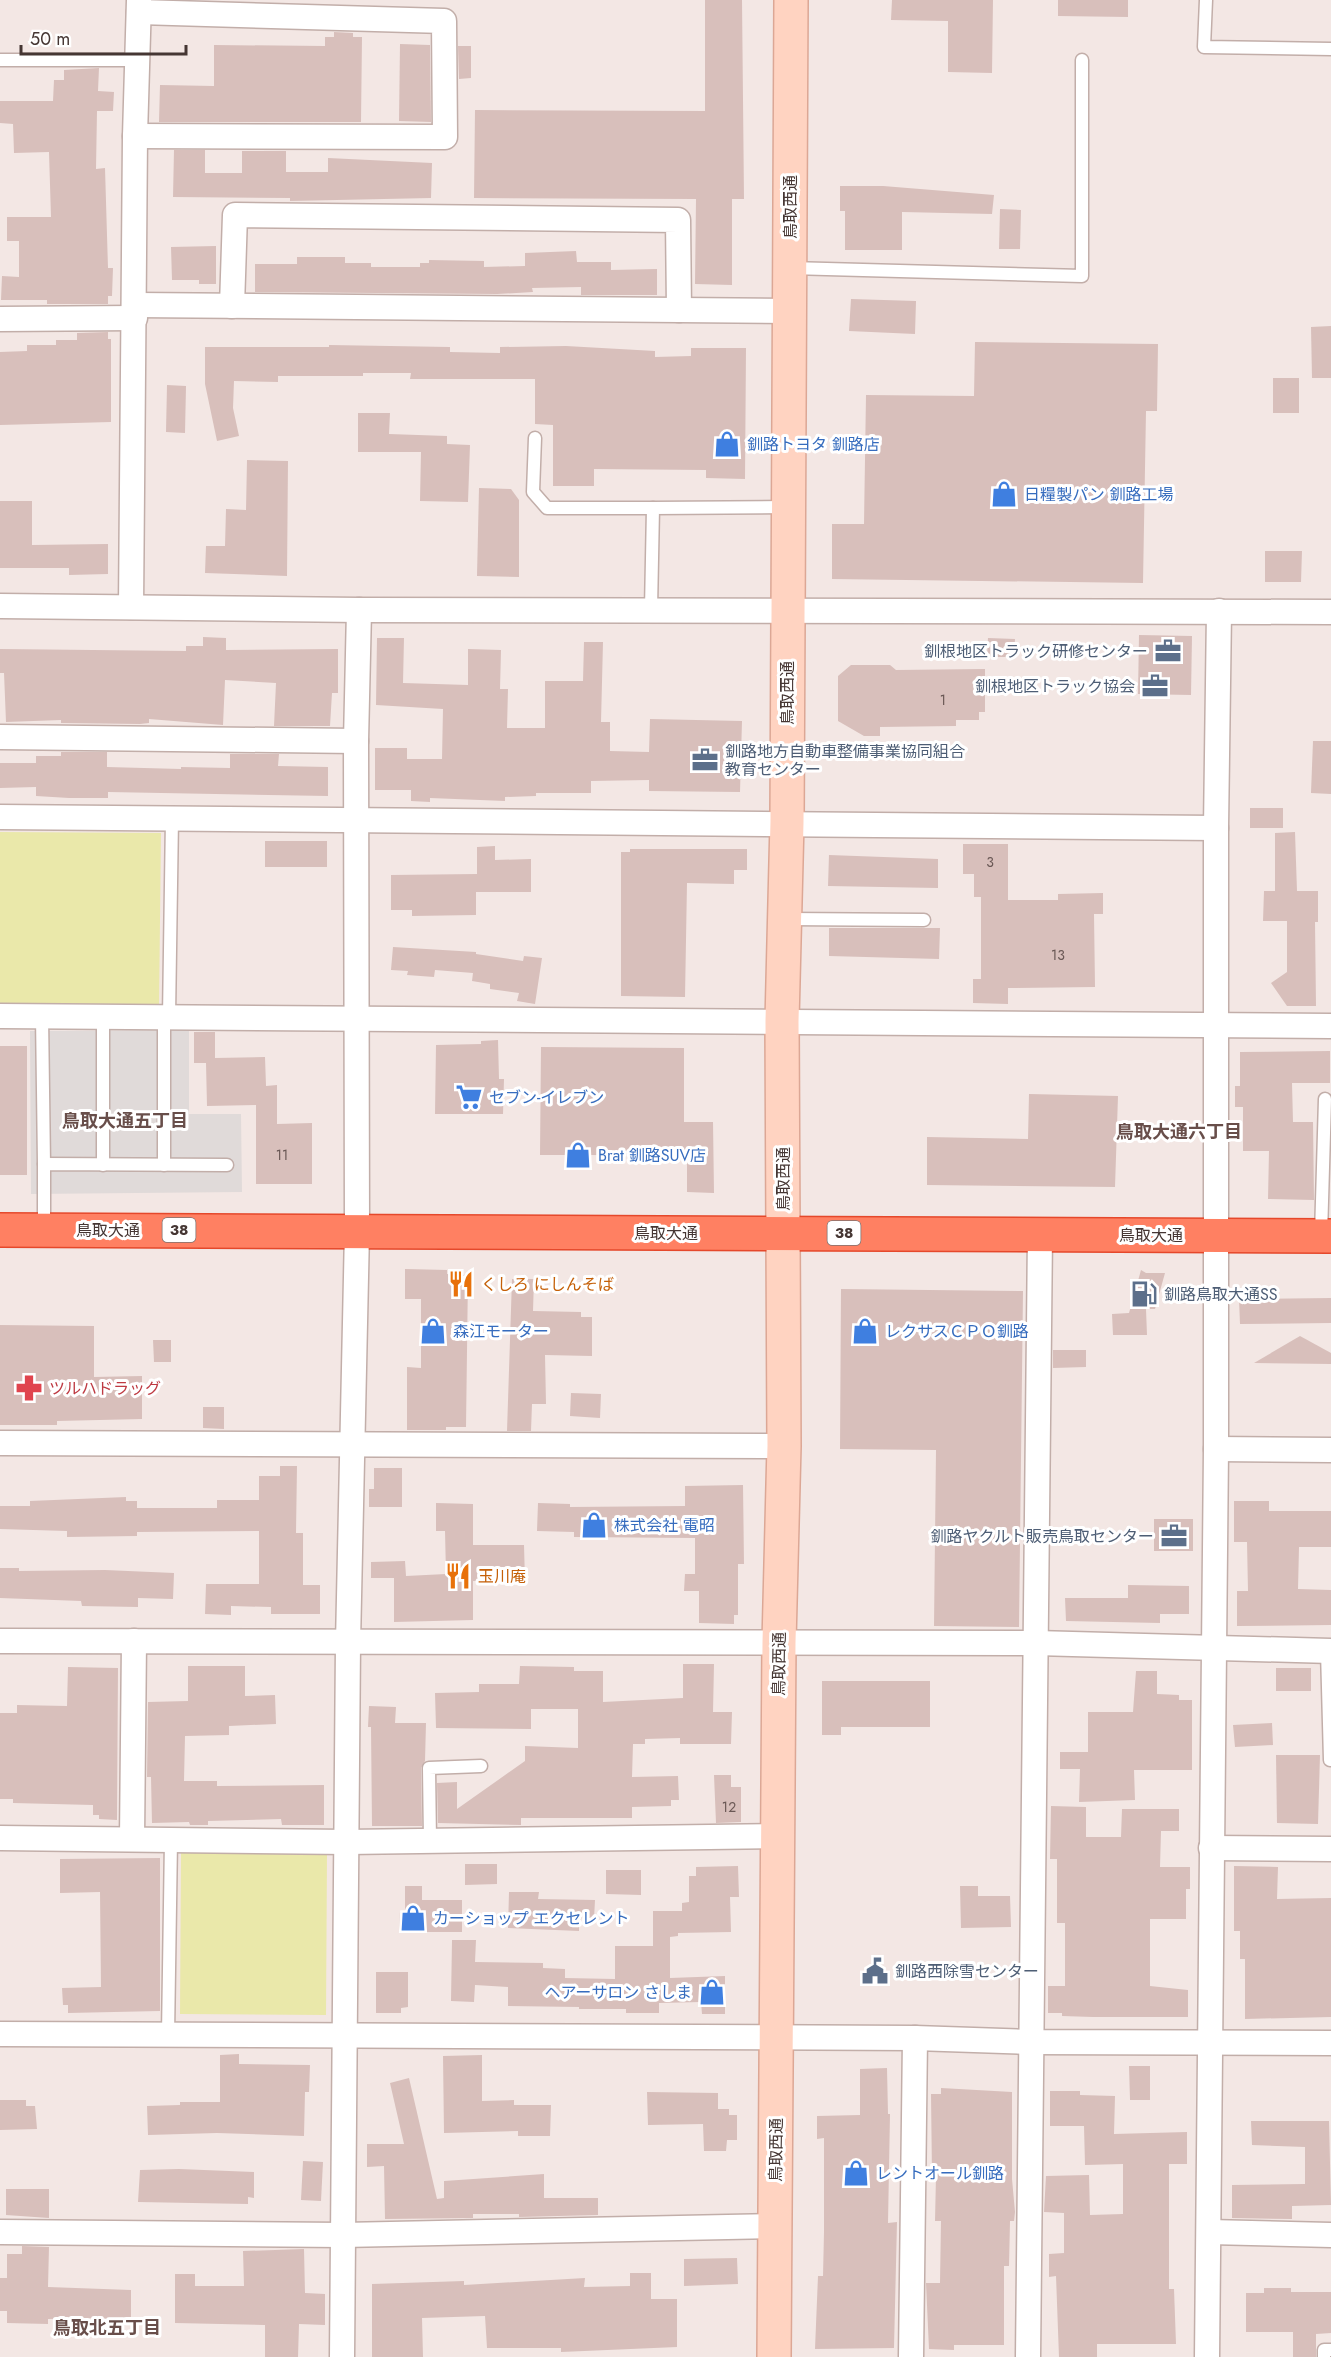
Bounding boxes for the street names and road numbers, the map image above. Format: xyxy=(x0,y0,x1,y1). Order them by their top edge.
street label: 鳥取西通 xyxy=(779,175,802,239)
street label: 鳥取西通 xyxy=(776,661,799,725)
street label: 鳥取西通 xyxy=(772,1147,795,1211)
road number: 38 xyxy=(162,1218,195,1242)
street label: 鳥取大通 xyxy=(76,1219,140,1242)
road number: 38 xyxy=(828,1221,860,1245)
street label: 鳥取大通 xyxy=(634,1222,698,1245)
street label: 鳥取大通 xyxy=(1119,1224,1183,1247)
street label: 鳥取西通 xyxy=(767,1632,791,1696)
street label: 鳥取西通 xyxy=(764,2118,788,2182)

